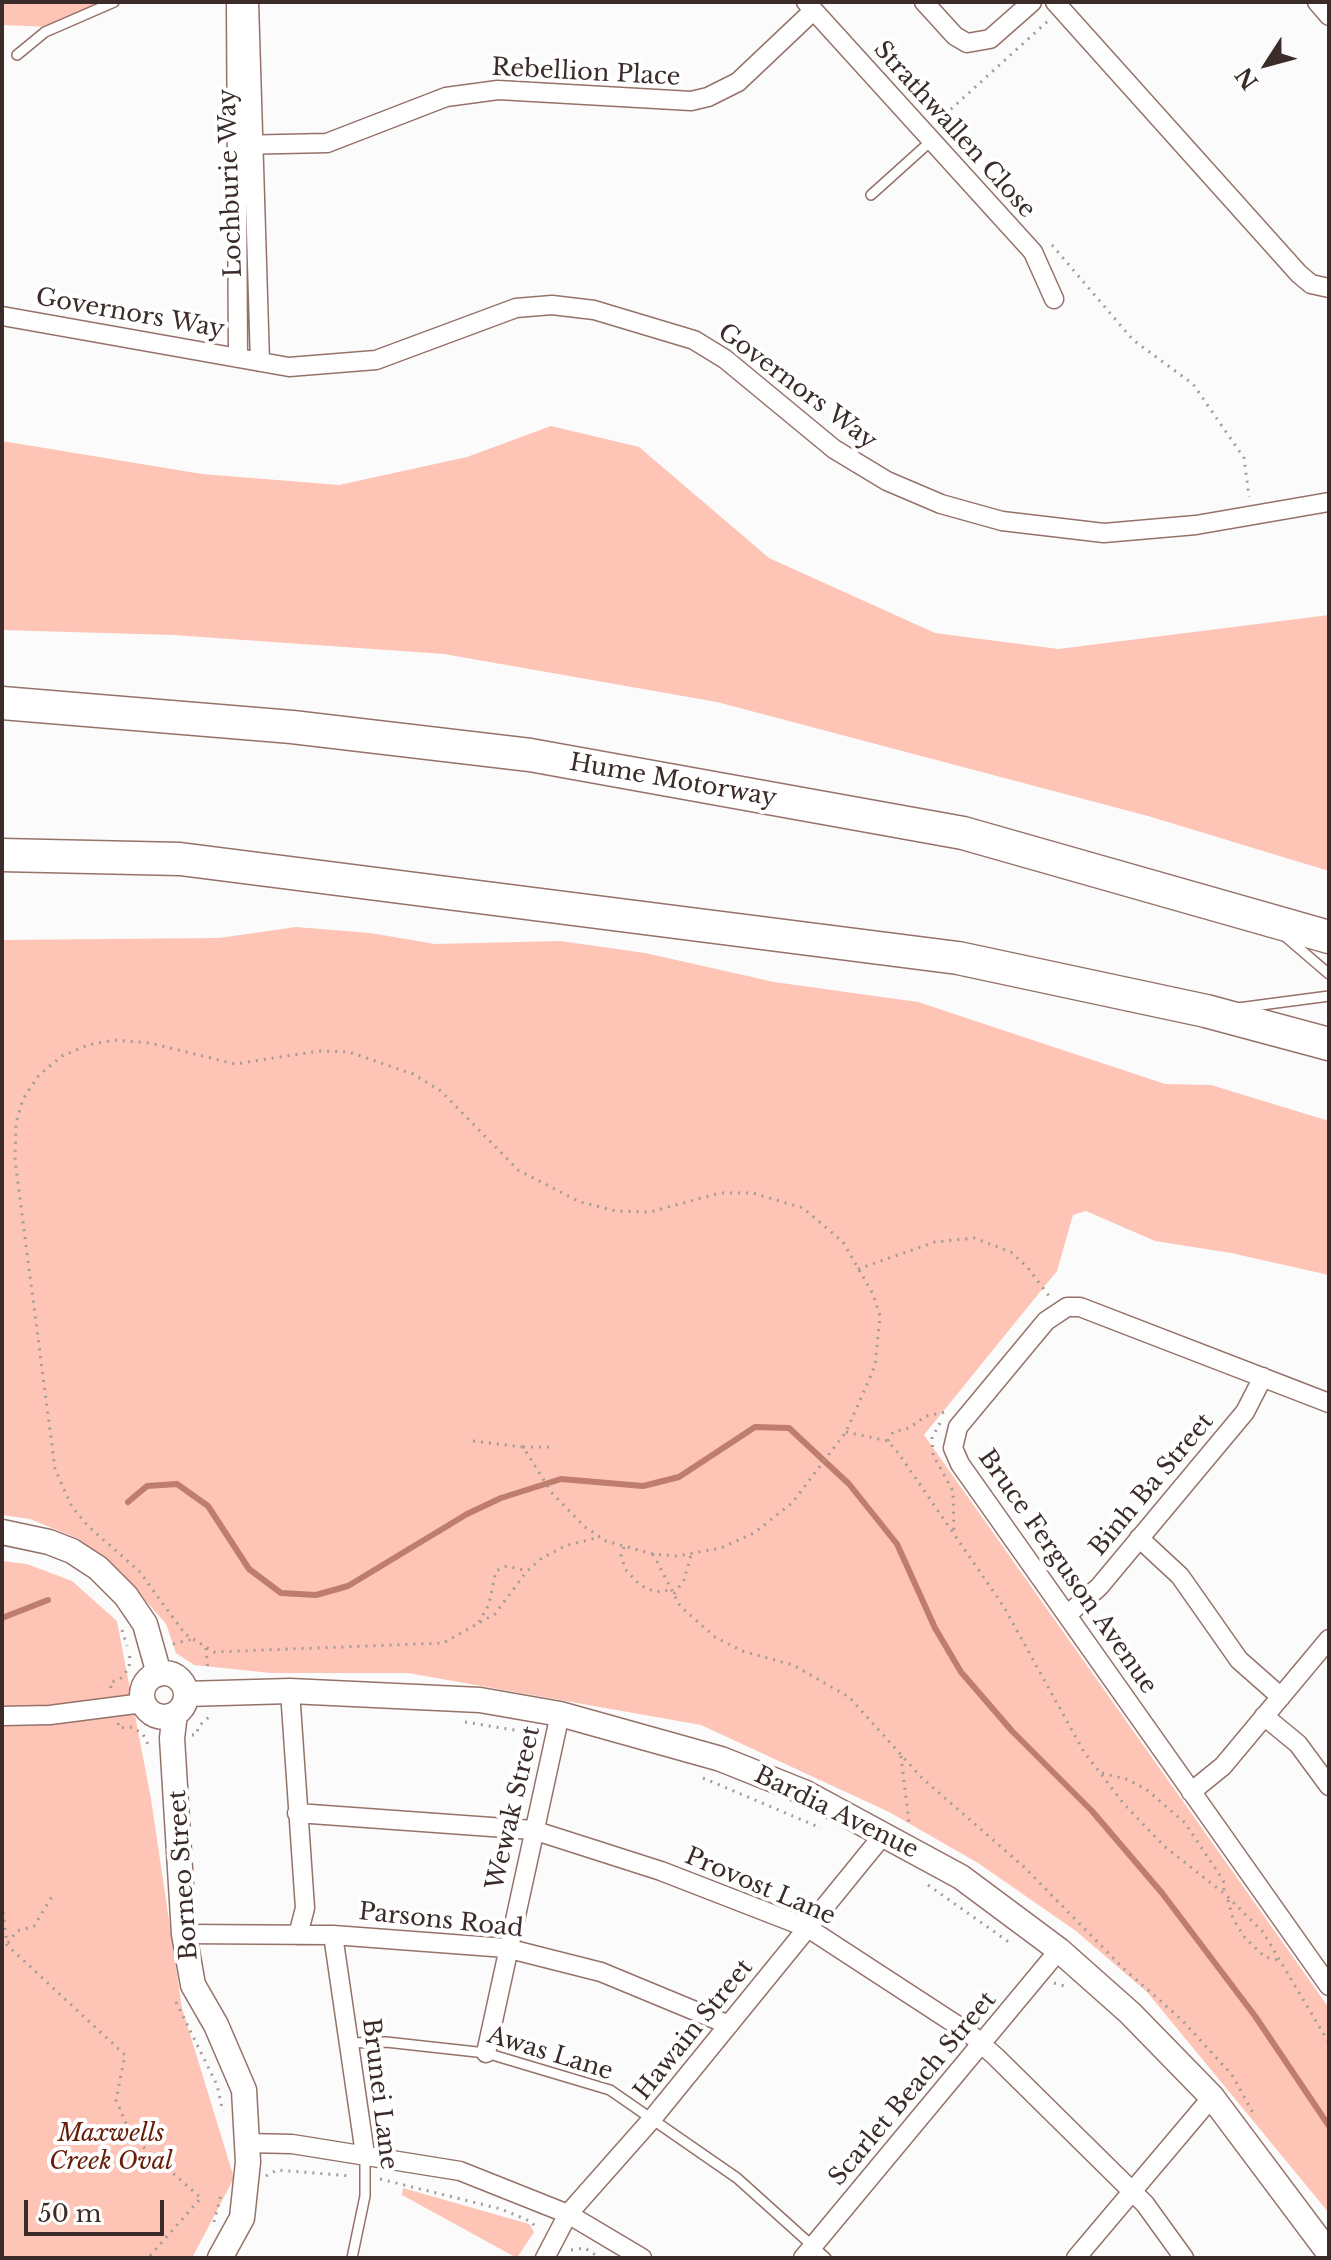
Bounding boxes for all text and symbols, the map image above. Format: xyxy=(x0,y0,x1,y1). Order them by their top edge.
north arrow xyxy=(1227,24,1307,104)
street label: Strathwallen Close xyxy=(867,36,1041,224)
street label: Rebellion Place xyxy=(491,54,681,92)
text: N xyxy=(1230,62,1264,95)
street label: Lochburie Way xyxy=(213,88,249,278)
street label: Governors Way xyxy=(33,283,227,345)
street label: Governors Way xyxy=(712,318,882,456)
street label: Hume Motorway xyxy=(567,749,779,813)
street label: Binh Ba Street xyxy=(1084,1408,1220,1562)
street label: Bruce Ferguson Avenue xyxy=(972,1444,1162,1700)
street label: Wewak Street xyxy=(481,1723,547,1893)
street label: Bardia Avenue xyxy=(749,1761,923,1865)
street label: Borneo Street xyxy=(164,1789,204,1961)
street label: Provost Lane xyxy=(680,1842,840,1932)
street label: Parsons Road xyxy=(357,1898,525,1944)
street label: Hawain Street xyxy=(629,1954,759,2106)
street label: Scarlet Beach Street xyxy=(823,1986,1003,2192)
street label: Brunei Lane xyxy=(355,2017,403,2171)
street label: Awas Lane xyxy=(484,2021,616,2087)
park label: Maxwells Creek Oval xyxy=(49,2120,173,2176)
scale bar xyxy=(28,2184,168,2234)
text: 50 m xyxy=(38,2199,101,2228)

